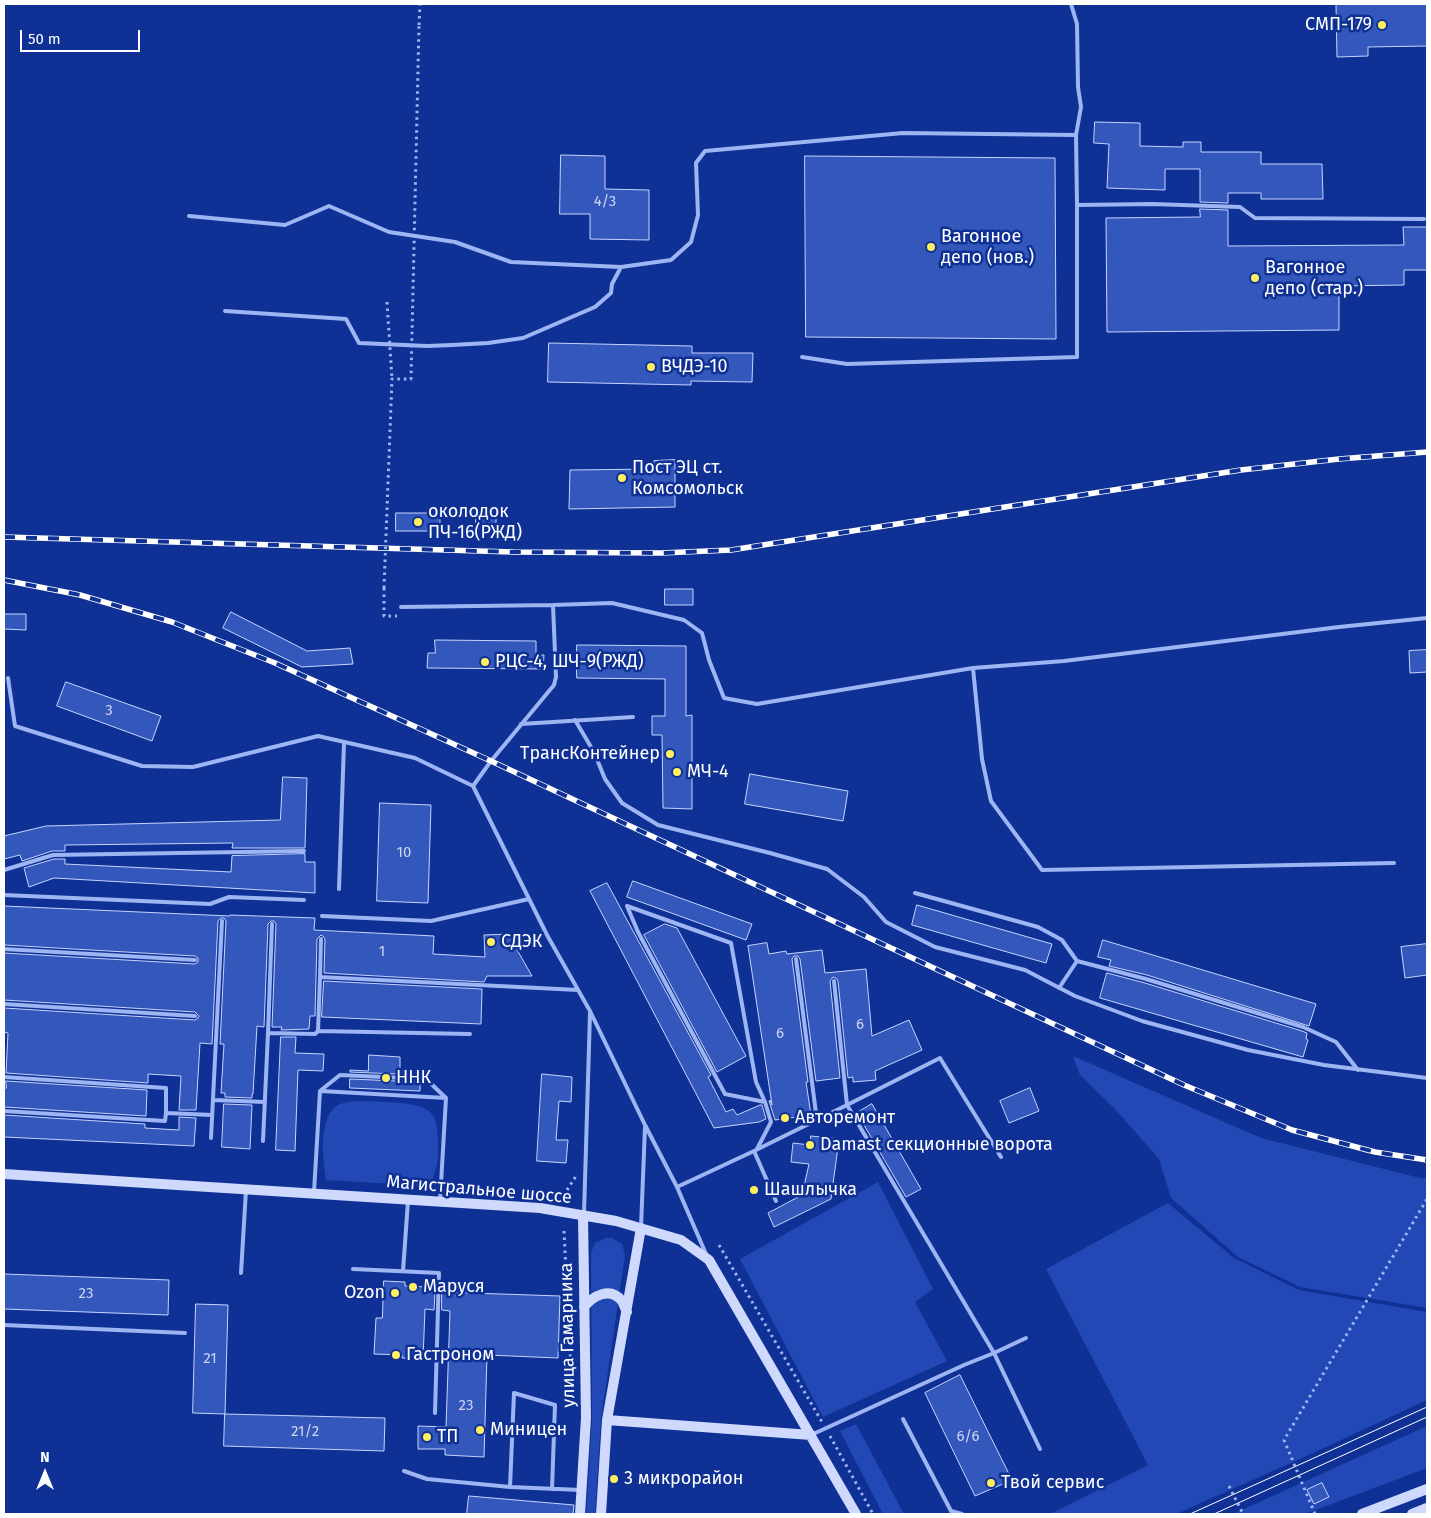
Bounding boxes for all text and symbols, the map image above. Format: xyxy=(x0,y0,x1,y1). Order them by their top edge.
place label: СМП-179 xyxy=(1305,14,1372,36)
marker: СМП-179 xyxy=(1376,19,1388,31)
scale bar xyxy=(22,20,142,52)
text: 50 m xyxy=(28,30,61,48)
house number: 4/3 xyxy=(594,193,616,211)
place label: Вагонное депо (нов.) xyxy=(941,226,1034,268)
marker: Вагонное депо (нов.) xyxy=(925,241,937,253)
place label: Вагонное депо (стар.) xyxy=(1265,257,1363,300)
marker: Вагонное депо (стар.) xyxy=(1249,272,1261,284)
place label: ВЧДЭ-10 xyxy=(661,356,727,378)
marker: ВЧДЭ-10 xyxy=(645,361,657,373)
place label: Пост ЭЦ ст. Комсомольск xyxy=(632,457,744,499)
marker: Пост ЭЦ ст. Комсомольск xyxy=(616,472,628,484)
place label: околодок ПЧ-16(РЖД) xyxy=(428,501,522,544)
marker: околодок ПЧ-16(РЖД) xyxy=(412,516,424,528)
place label: РЦС-4, ШЧ-9(РЖД) xyxy=(495,651,644,673)
marker: РЦС-4, ШЧ-9(РЖД) xyxy=(479,656,491,668)
house number: 3 xyxy=(105,702,113,720)
place label: ТрансКонтейнер xyxy=(520,743,660,765)
marker: ТрансКонтейнер xyxy=(664,748,676,760)
place label: МЧ-4 xyxy=(687,761,729,783)
marker: МЧ-4 xyxy=(671,766,683,778)
house number: 10 xyxy=(397,844,411,862)
place label: СДЭК xyxy=(501,931,542,953)
marker: СДЭК xyxy=(485,936,497,948)
house number: 1 xyxy=(379,943,385,961)
house number: 6 xyxy=(856,1016,864,1034)
house number: 6 xyxy=(776,1025,784,1043)
place label: ННК xyxy=(396,1067,431,1089)
marker: ННК xyxy=(380,1072,392,1084)
place label: Авторемонт xyxy=(795,1107,895,1129)
marker: Авторемонт xyxy=(779,1112,791,1124)
place label: Damast секционные ворота xyxy=(820,1134,1053,1156)
marker: Damast секционные ворота xyxy=(804,1139,816,1151)
street label: Магистральное шоссе xyxy=(385,1171,573,1209)
place label: Шашлычка xyxy=(764,1179,857,1201)
marker: Шашлычка xyxy=(748,1184,760,1196)
street label: улица Гамарника xyxy=(556,1262,580,1408)
place label: Маруся xyxy=(423,1276,485,1298)
marker: Маруся xyxy=(407,1281,419,1293)
place label: Ozon xyxy=(344,1282,385,1304)
house number: 23 xyxy=(79,1285,93,1303)
marker: Ozon xyxy=(389,1287,401,1299)
place label: Гастроном xyxy=(406,1344,494,1366)
marker: Гастроном xyxy=(390,1349,402,1361)
house number: 21 xyxy=(203,1350,217,1368)
house number: 23 xyxy=(459,1397,473,1415)
place label: Миницен xyxy=(490,1419,567,1441)
house number: 21/2 xyxy=(291,1423,319,1441)
marker: Миницен xyxy=(474,1424,486,1436)
place label: ТП xyxy=(437,1426,458,1448)
house number: 6/6 xyxy=(956,1428,980,1446)
marker: ТП xyxy=(421,1431,433,1443)
north arrow xyxy=(20,1448,70,1498)
text: N xyxy=(40,1449,50,1466)
place label: 3 микрорайон xyxy=(624,1468,743,1490)
place label: Твой сервис xyxy=(1001,1472,1104,1494)
marker: 3 микрорайон xyxy=(608,1473,620,1485)
marker: Твой сервис xyxy=(985,1477,997,1489)

